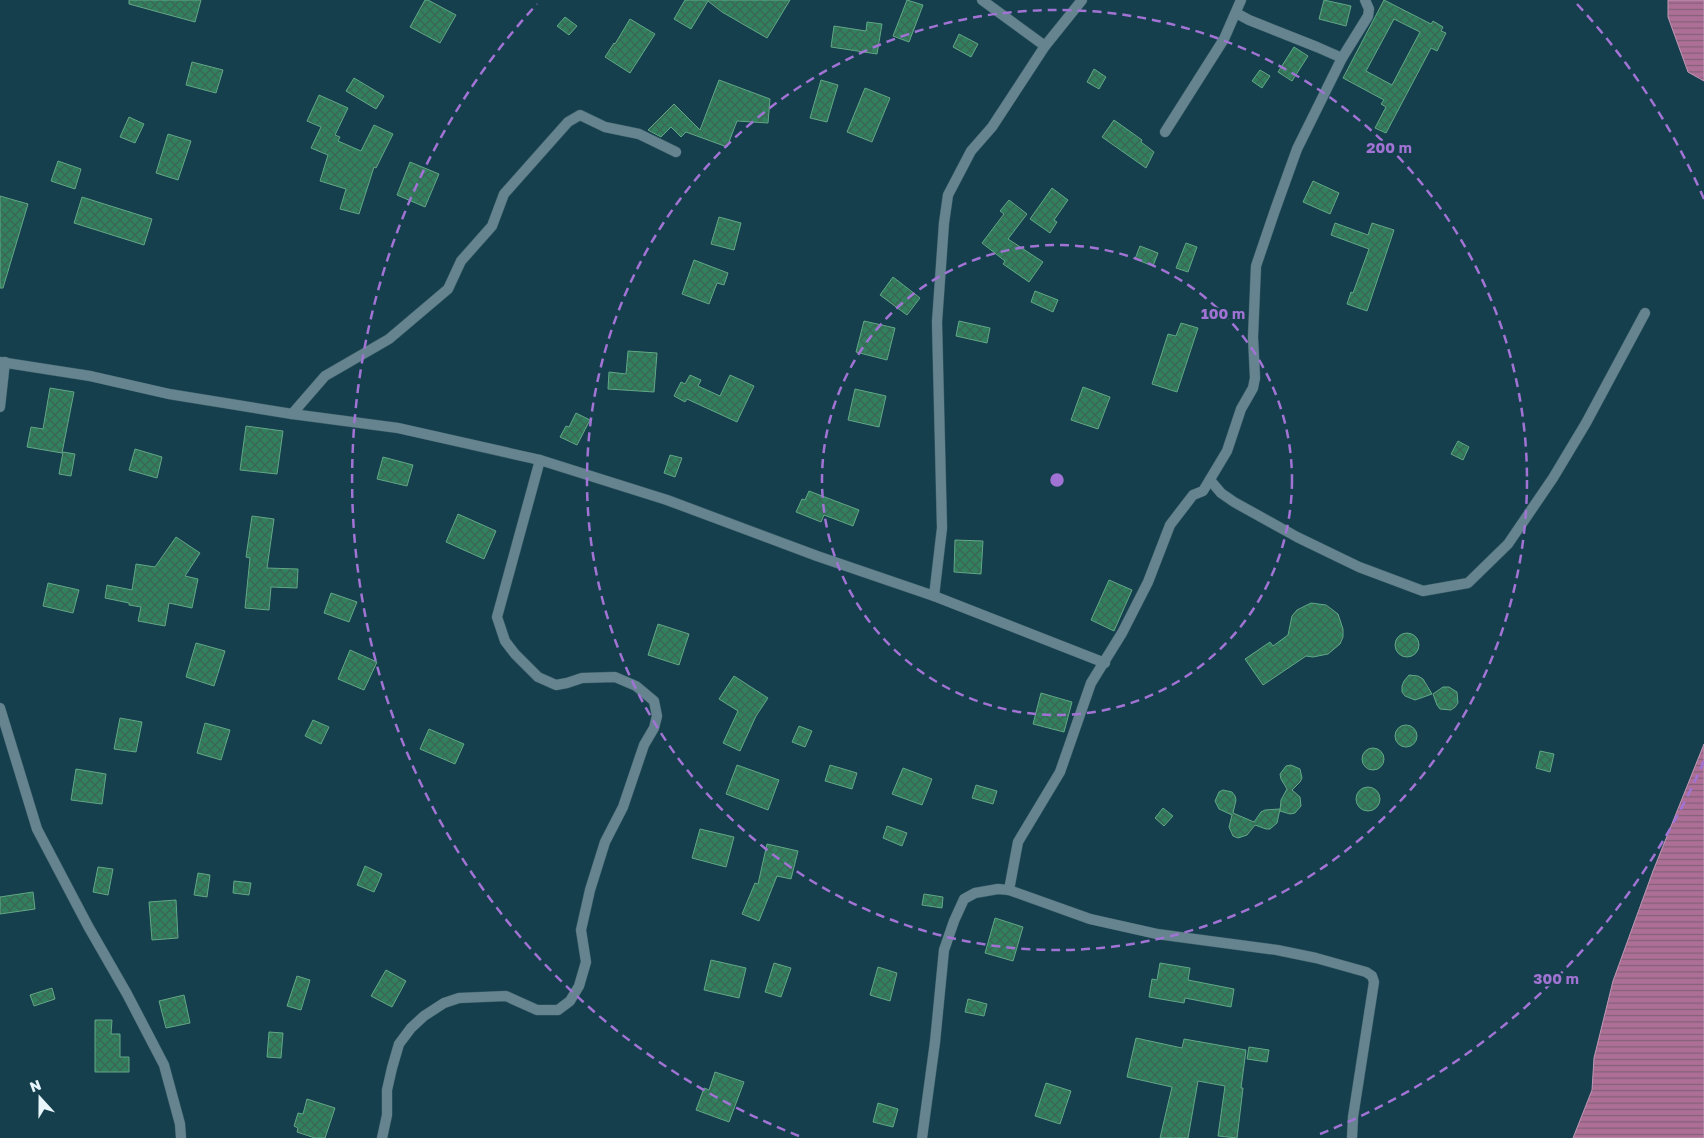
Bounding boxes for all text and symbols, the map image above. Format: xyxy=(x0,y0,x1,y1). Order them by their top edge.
text: 200 m xyxy=(1366,138,1412,156)
text: 100 m xyxy=(1201,304,1245,322)
centre of rings xyxy=(1048,471,1066,489)
text: 300 m xyxy=(1533,969,1579,987)
north arrow xyxy=(15,1073,65,1123)
text: N xyxy=(27,1076,43,1095)

